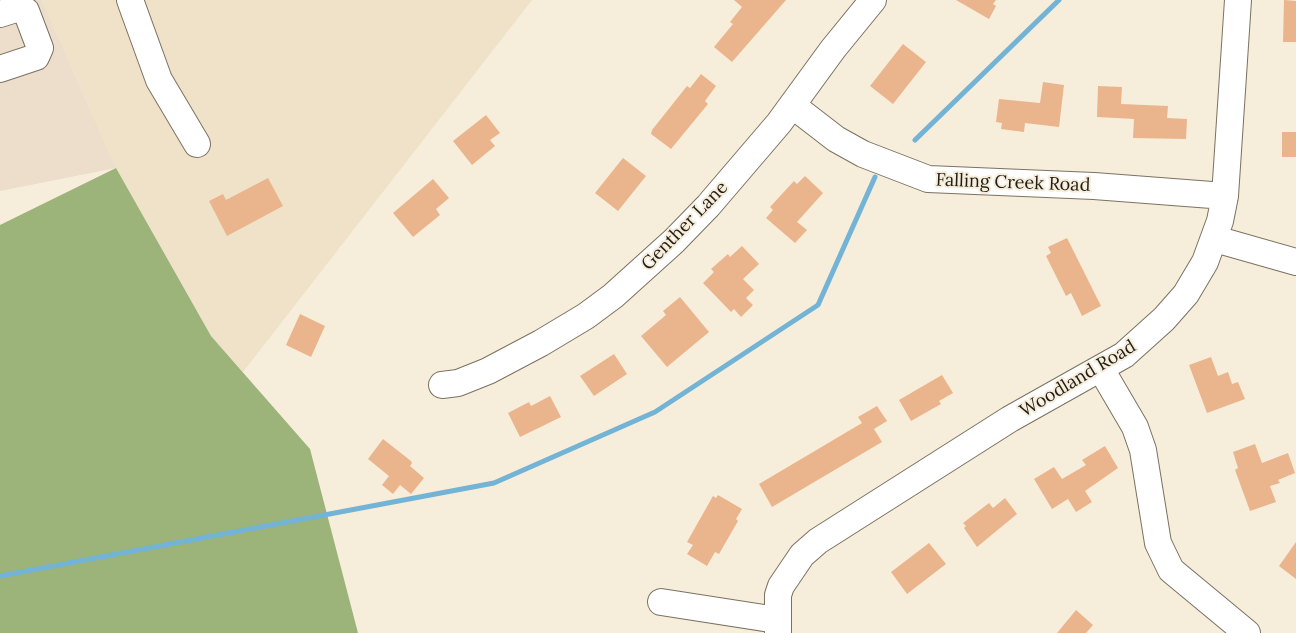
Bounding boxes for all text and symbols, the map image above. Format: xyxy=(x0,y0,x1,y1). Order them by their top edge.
street label: Falling Creek Road xyxy=(935,170,1091,196)
street label: Genther Lane xyxy=(637,177,733,275)
street label: Woodland Road xyxy=(1016,336,1140,422)

